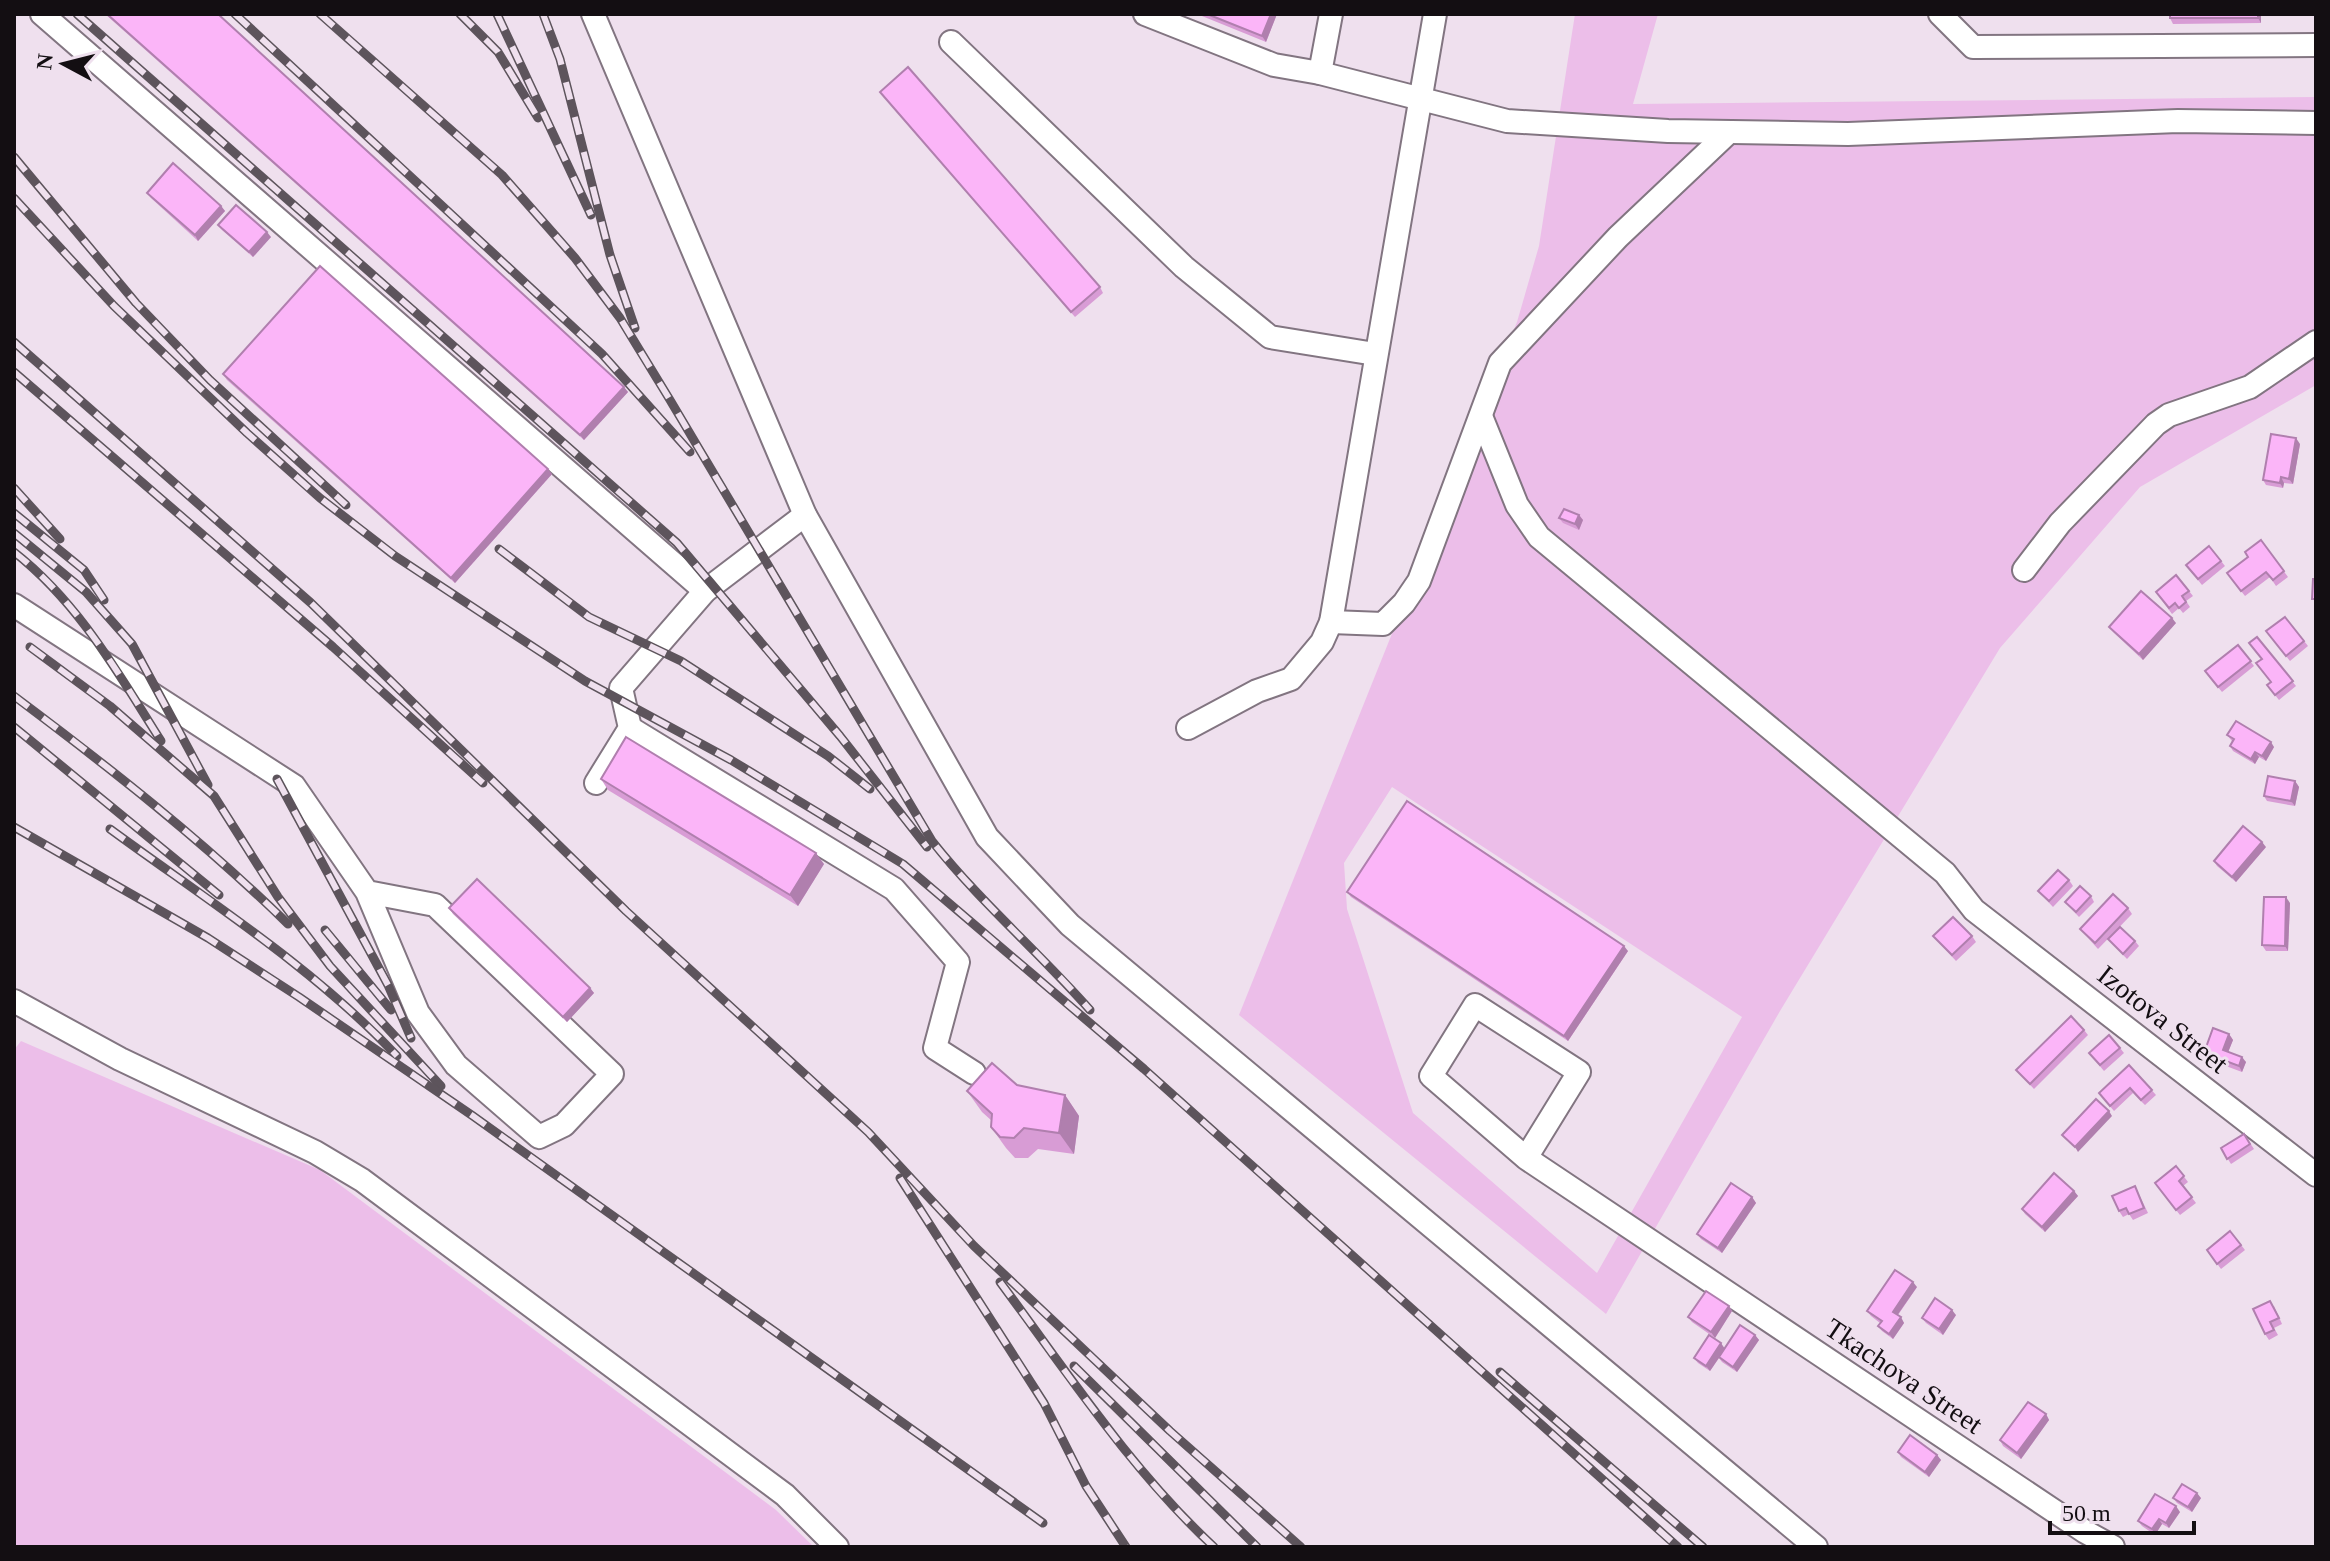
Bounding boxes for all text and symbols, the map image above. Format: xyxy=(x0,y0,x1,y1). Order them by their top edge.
north arrow xyxy=(24,24,104,104)
text: N xyxy=(31,52,58,71)
street label: Izotova Street xyxy=(2092,959,2234,1079)
street label: Tkachova Street xyxy=(1820,1312,1989,1440)
scale bar xyxy=(2050,1485,2194,1535)
text: 50 m xyxy=(2062,1500,2111,1526)

